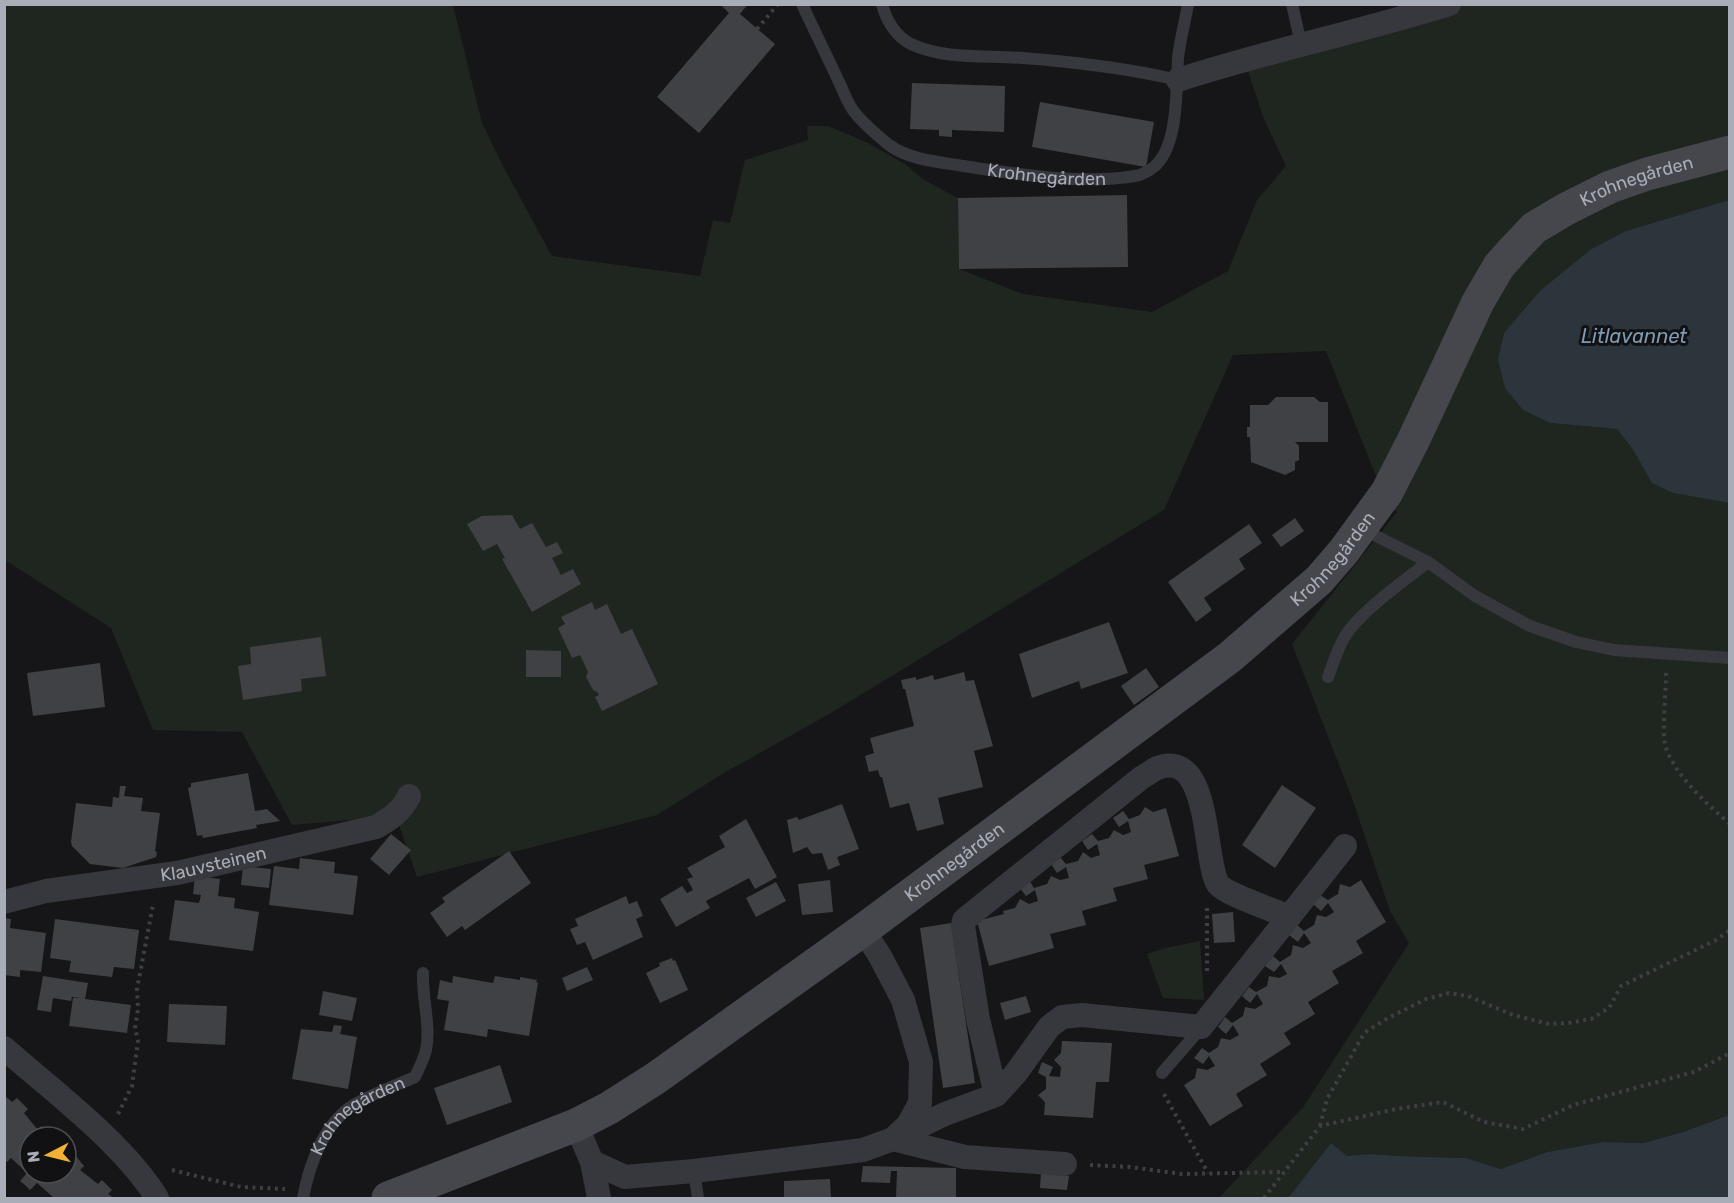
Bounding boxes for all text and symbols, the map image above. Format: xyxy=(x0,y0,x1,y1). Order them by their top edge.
street label: Krohnegården xyxy=(1576,151,1696,211)
street label: Krohnegården xyxy=(986,159,1106,190)
water label: Litlavannet xyxy=(1581,324,1687,348)
street label: Krohnegården xyxy=(1286,507,1380,611)
street label: Krohnegården xyxy=(900,818,1009,906)
street label: Klauvsteinen xyxy=(159,842,269,886)
street label: Krohnegården xyxy=(306,1072,408,1159)
north arrow xyxy=(18,1125,78,1185)
text: N xyxy=(23,1150,44,1164)

